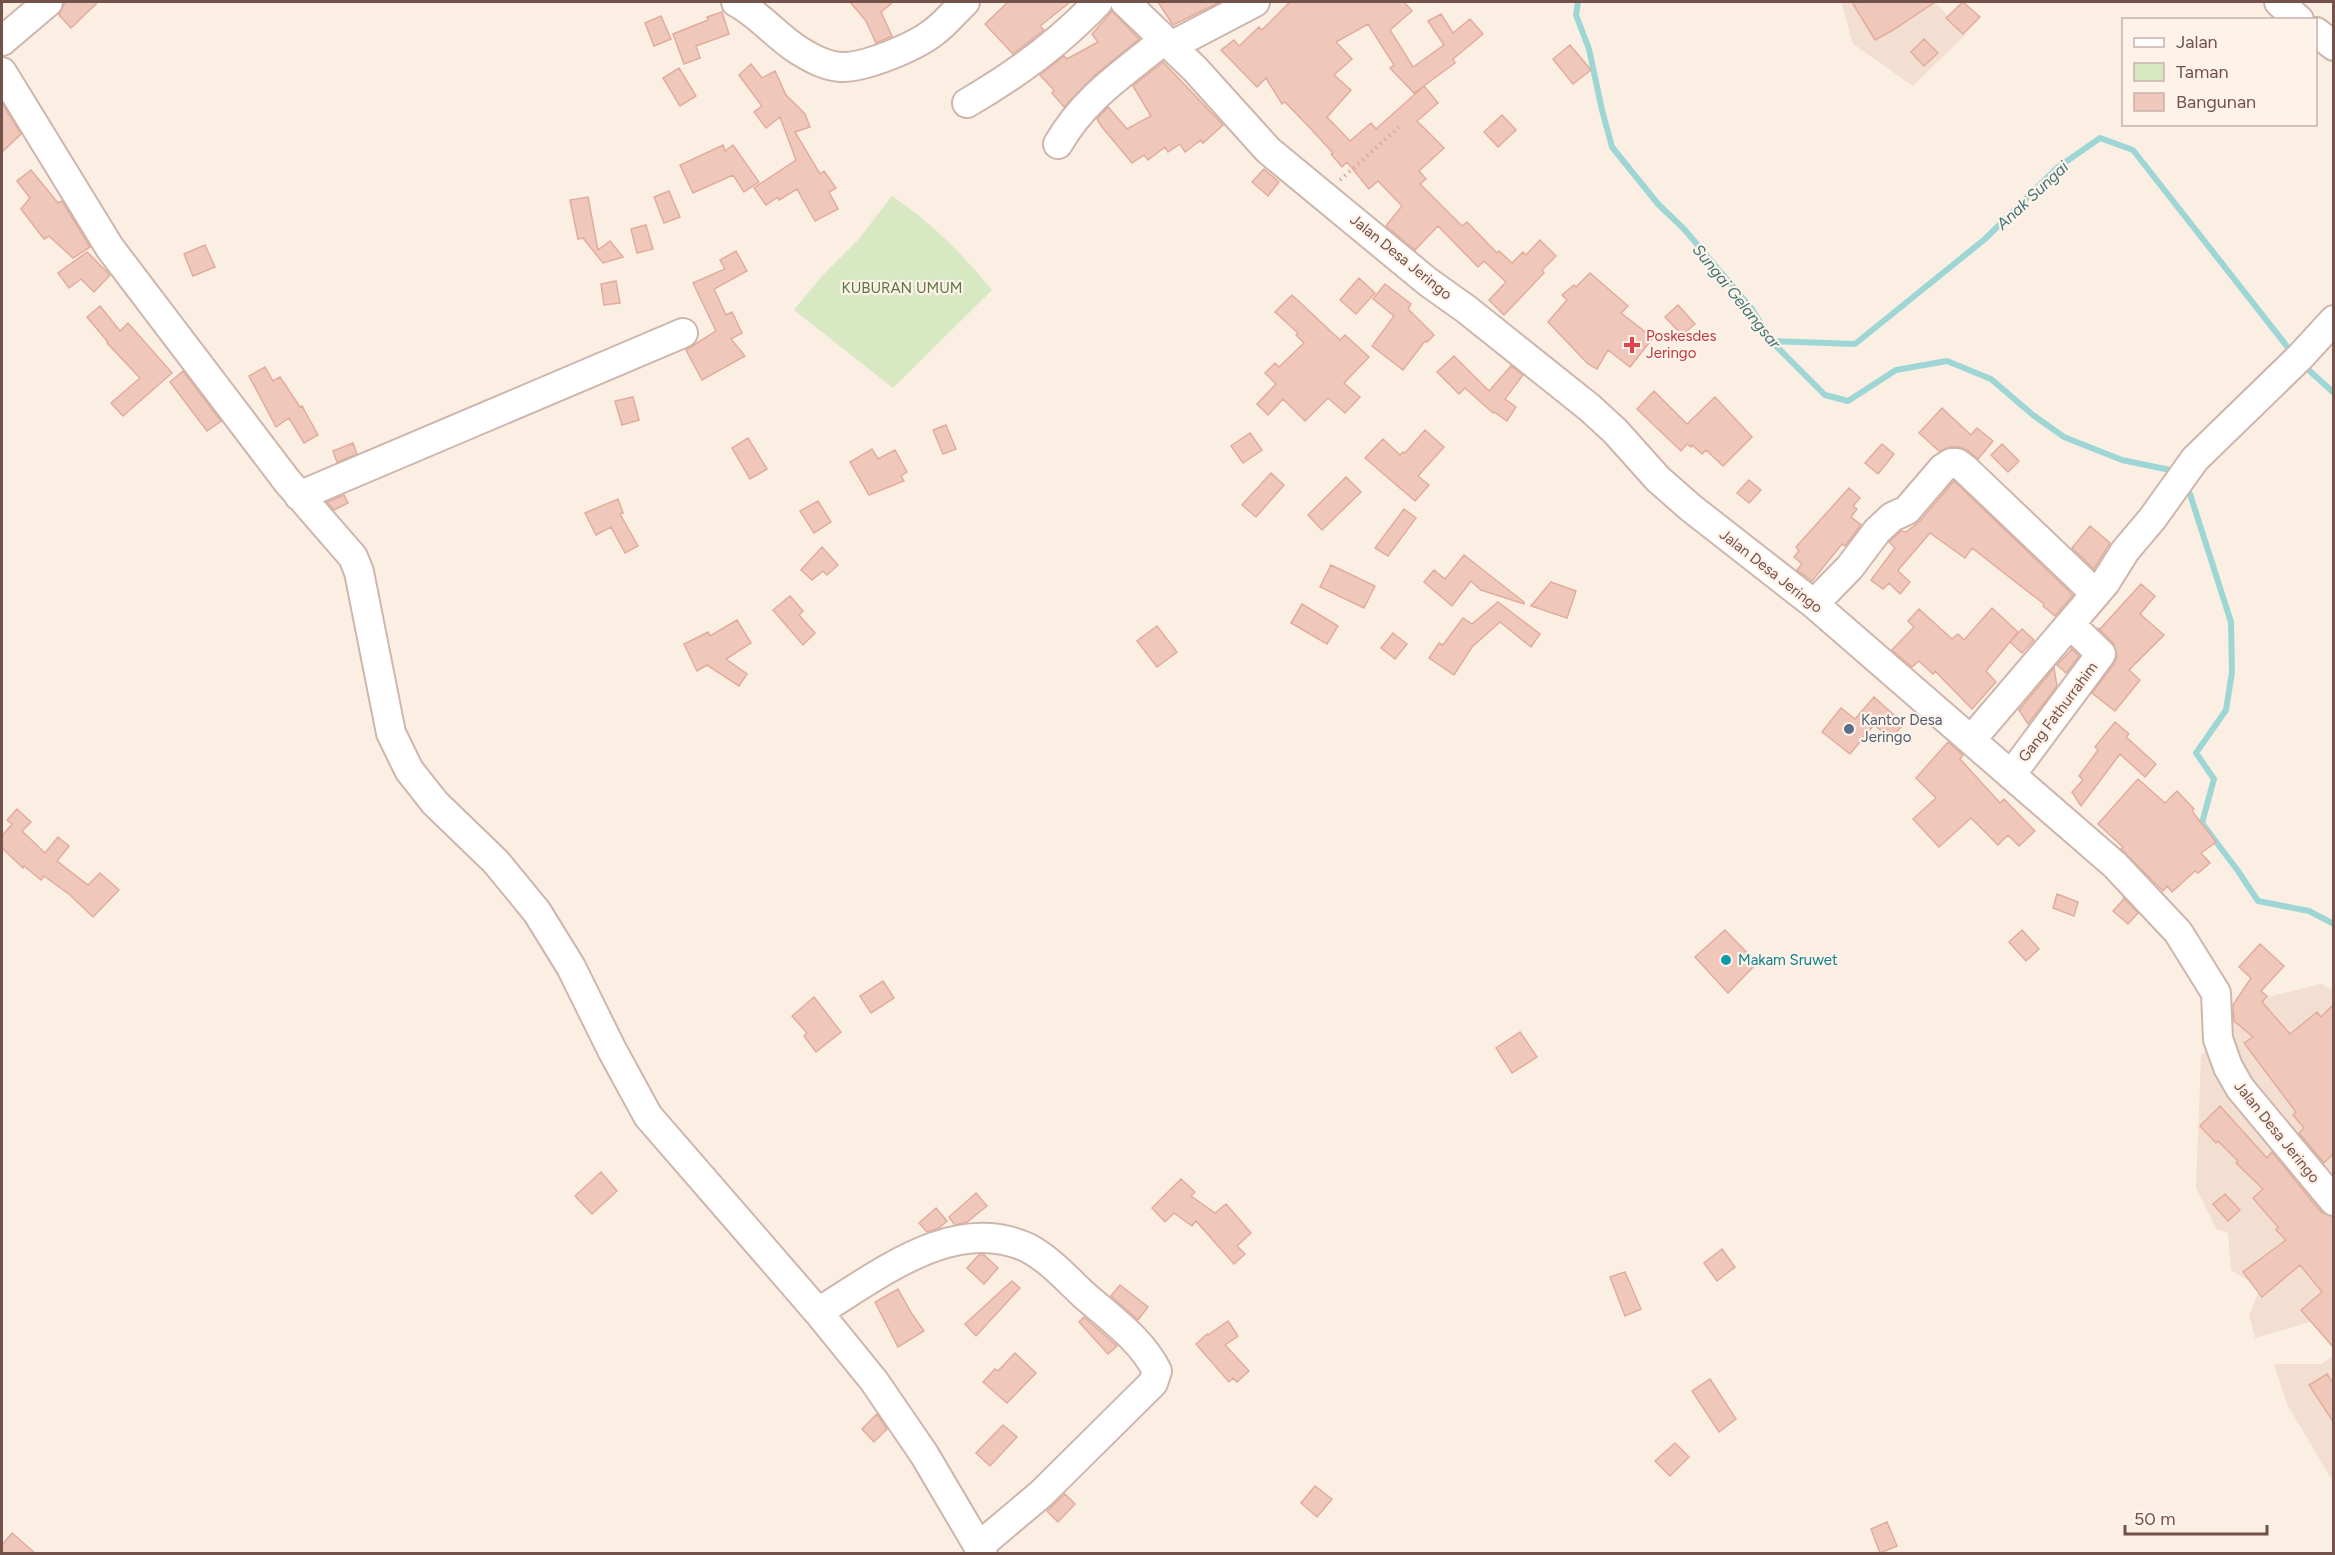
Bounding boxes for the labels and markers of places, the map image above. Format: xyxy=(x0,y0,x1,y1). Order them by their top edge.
place label: Poskesdes Jeringo xyxy=(1646,327,1717,362)
marker: Poskesdes Jeringo xyxy=(1623,336,1641,354)
place label: Kantor Desa Jeringo xyxy=(1861,711,1942,746)
marker: Kantor Desa Jeringo xyxy=(1842,722,1856,736)
place label: Makam Sruwet xyxy=(1738,951,1838,969)
marker: Makam Sruwet xyxy=(1719,953,1733,967)

